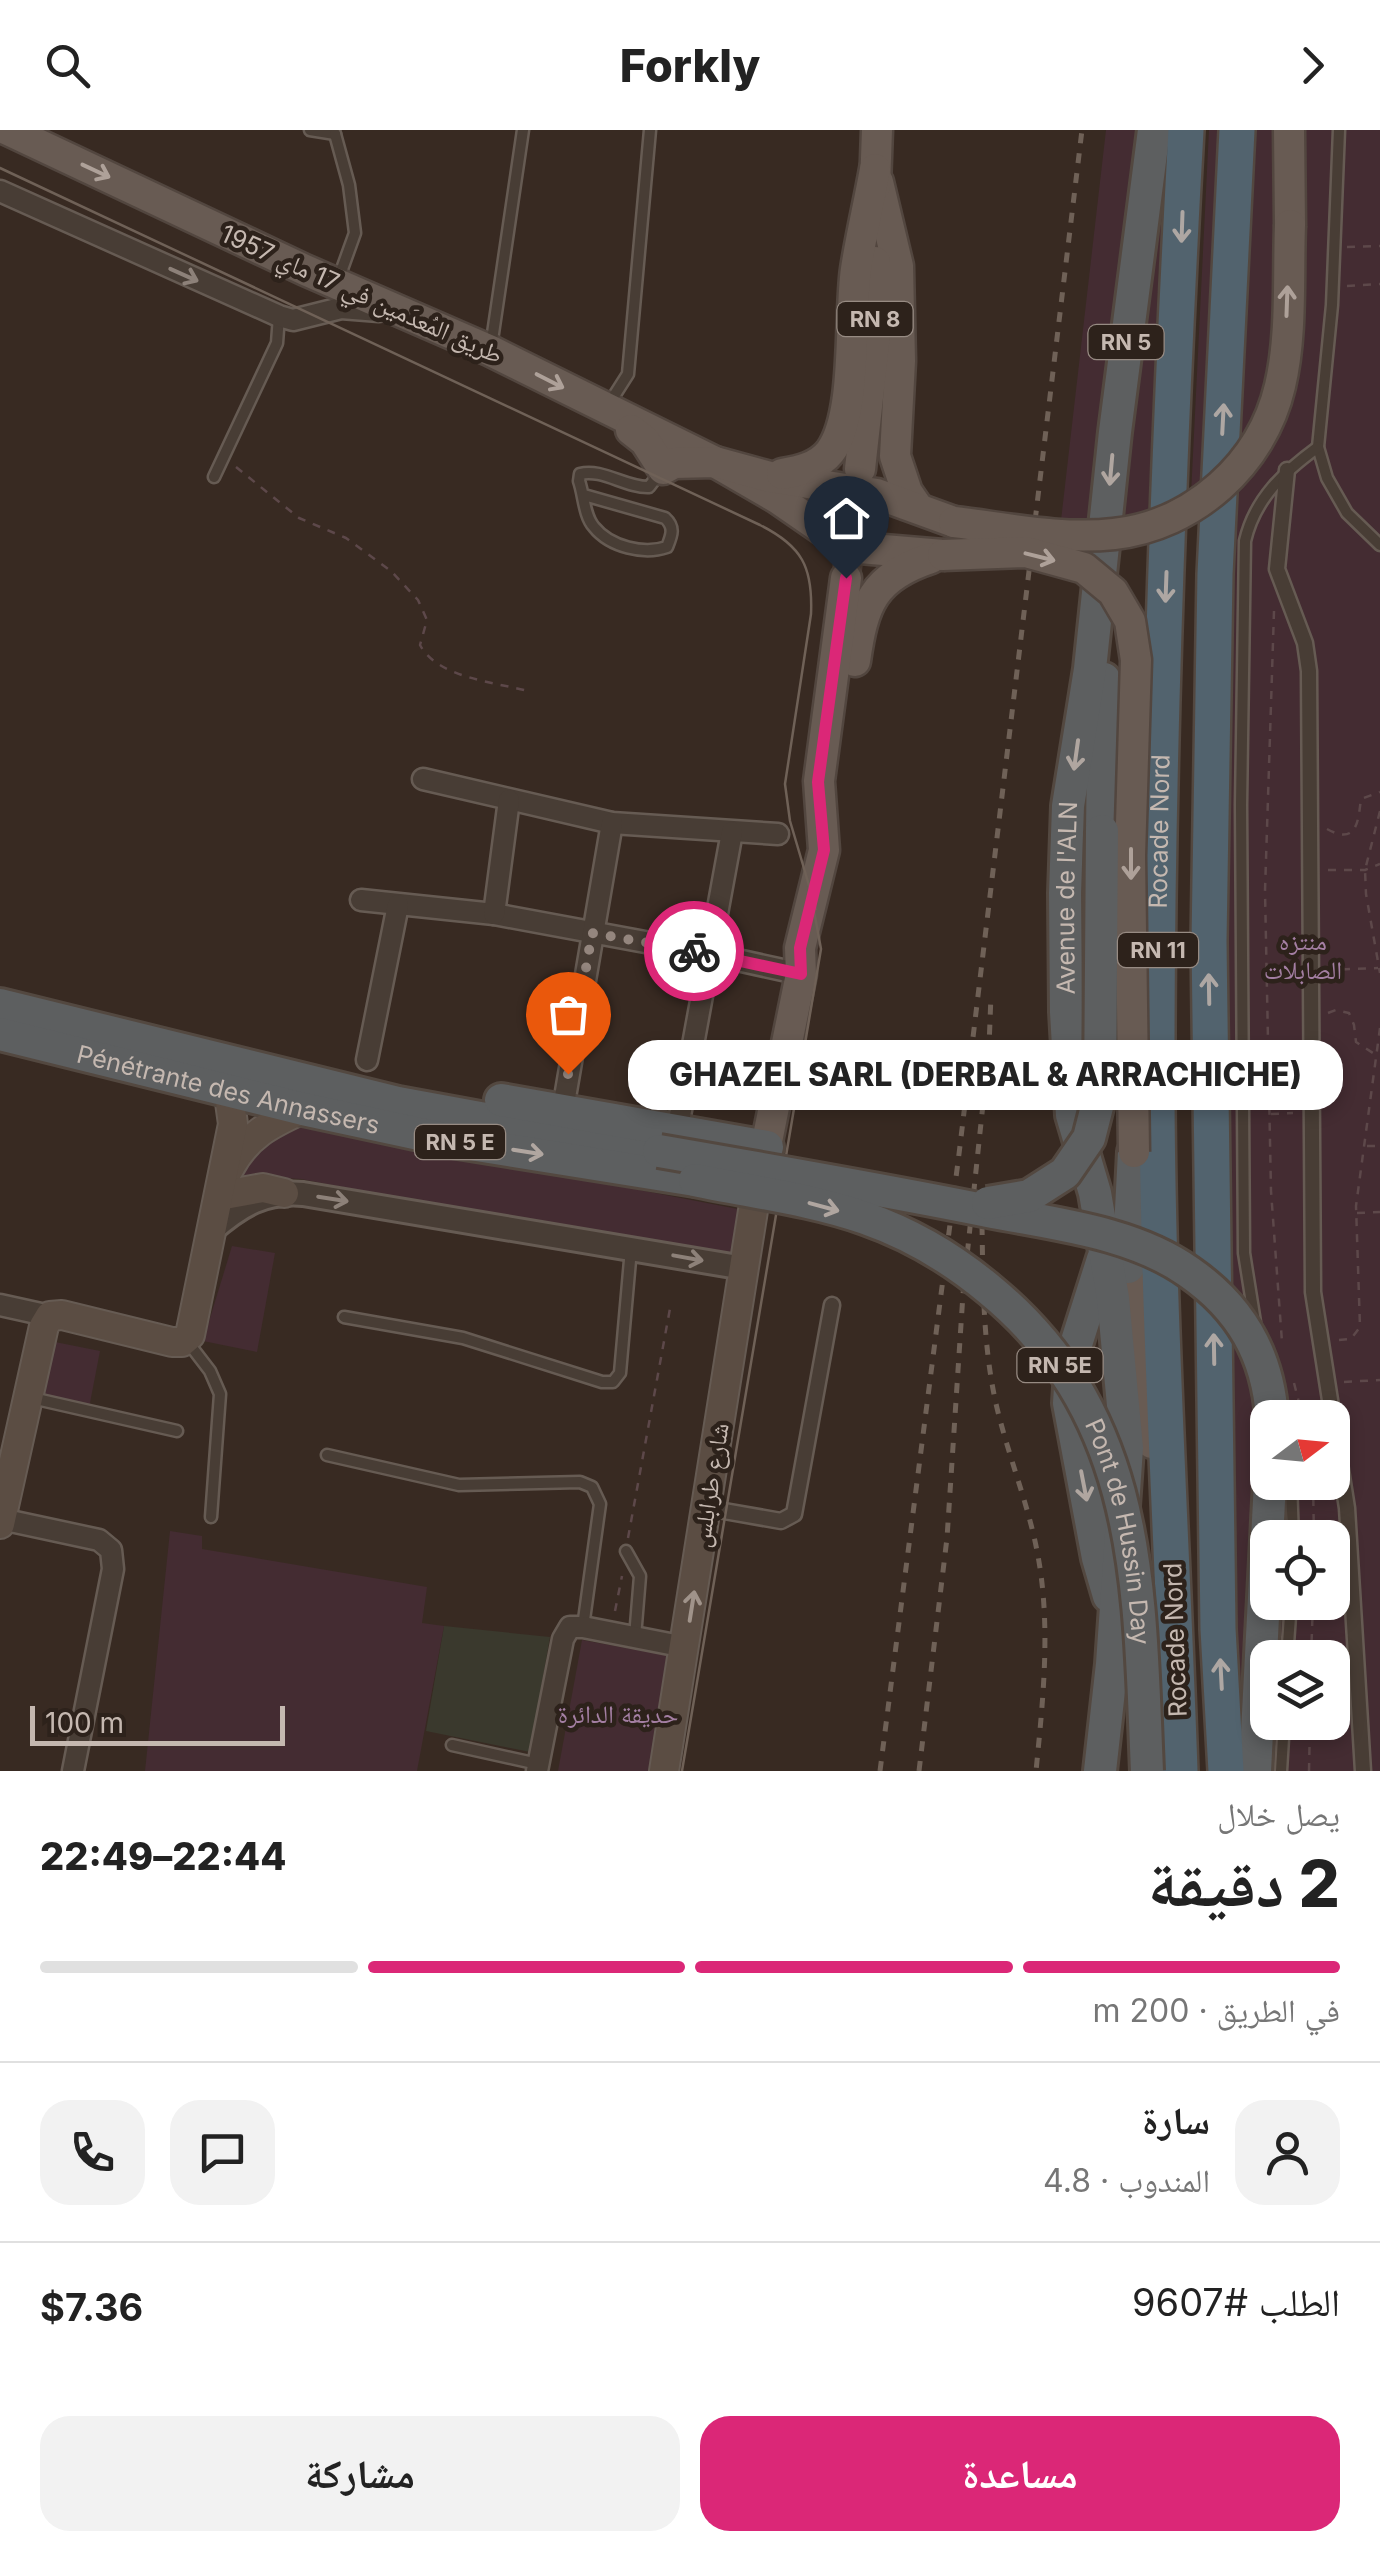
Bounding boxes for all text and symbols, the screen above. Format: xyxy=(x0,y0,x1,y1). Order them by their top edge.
icon: search xyxy=(40,38,95,93)
text: Forkly xyxy=(620,38,760,93)
icon: forward xyxy=(1285,38,1340,93)
one-way arrow xyxy=(80,163,110,182)
one-way arrow xyxy=(1172,211,1191,243)
street label: طريق المُعدَمين في 17 ماي 1957 xyxy=(214,218,508,375)
one-way arrow xyxy=(169,267,199,285)
one-way arrow xyxy=(1277,286,1296,318)
road number: RN 8 xyxy=(838,302,912,336)
road number: RN 5 xyxy=(1088,325,1164,359)
one-way arrow xyxy=(534,372,564,391)
one-way arrow xyxy=(1214,403,1233,436)
one-way arrow xyxy=(1102,453,1121,485)
pin xyxy=(804,476,889,579)
icon: home xyxy=(819,491,874,546)
one-way arrow xyxy=(1024,548,1055,567)
one-way arrow xyxy=(1156,571,1175,603)
one-way arrow xyxy=(1066,738,1084,771)
street label: Rocade Nord xyxy=(1143,754,1176,909)
street label: Avenue de l'ALN xyxy=(1050,801,1083,995)
one-way arrow xyxy=(1122,846,1140,879)
courier xyxy=(644,901,744,1001)
icon: bike xyxy=(667,924,722,979)
park label: منتزه الصابلات xyxy=(1264,926,1342,985)
road number: RN 11 xyxy=(1118,933,1198,967)
pin xyxy=(526,972,611,1075)
one-way arrow xyxy=(1200,973,1219,1005)
icon: bag xyxy=(541,987,596,1042)
street label: Pénétrante des Annassers xyxy=(74,1039,382,1140)
callout: GHAZEL SARL (DERBAL & ARRACHICHE) xyxy=(628,1039,1343,1109)
text: GHAZEL SARL (DERBAL & ARRACHICHE) xyxy=(669,1055,1302,1094)
road number: RN 5 E xyxy=(415,1125,505,1159)
one-way arrow xyxy=(512,1144,544,1162)
one-way arrow xyxy=(317,1190,349,1208)
one-way arrow xyxy=(808,1199,839,1218)
one-way arrow xyxy=(672,1250,704,1269)
one-way arrow xyxy=(1205,1333,1224,1365)
road number: RN 5E xyxy=(1018,1348,1102,1382)
north arrow xyxy=(1250,1400,1350,1500)
map controls xyxy=(1250,1400,1350,1740)
street label: Pont de Hussin Day xyxy=(1079,1414,1156,1646)
street label: شارع طرابلس xyxy=(685,1421,736,1550)
one-way arrow xyxy=(1075,1469,1094,1502)
button: locate xyxy=(1250,1520,1350,1620)
street label: Rocade Nord xyxy=(1157,1562,1193,1718)
one-way arrow xyxy=(683,1590,701,1623)
button: layers xyxy=(1250,1640,1350,1740)
one-way arrow xyxy=(1211,1658,1230,1690)
park label: حديقة الدائرة xyxy=(558,1699,678,1729)
scale bar xyxy=(30,1701,285,1746)
text: 100 m xyxy=(45,1706,124,1740)
text: يصل خلال xyxy=(1217,1795,1340,1834)
text: 22:44–22:49 xyxy=(40,1833,286,1879)
text: 2 دقيقة xyxy=(1148,1844,1340,1923)
text: في الطريق · 200 m xyxy=(1092,1991,1340,2030)
text: سارة xyxy=(1142,2097,1210,2143)
button: phone xyxy=(40,2100,145,2205)
button: chat xyxy=(170,2100,275,2205)
button: person xyxy=(1235,2100,1340,2205)
text: المندوب · 4.8 xyxy=(1043,2161,1210,2200)
text: الطلب #9607 xyxy=(1132,2279,1340,2325)
text: $7.36 xyxy=(40,2284,143,2330)
button: مشاركة xyxy=(40,2416,680,2531)
button: مساعدة xyxy=(700,2416,1340,2531)

